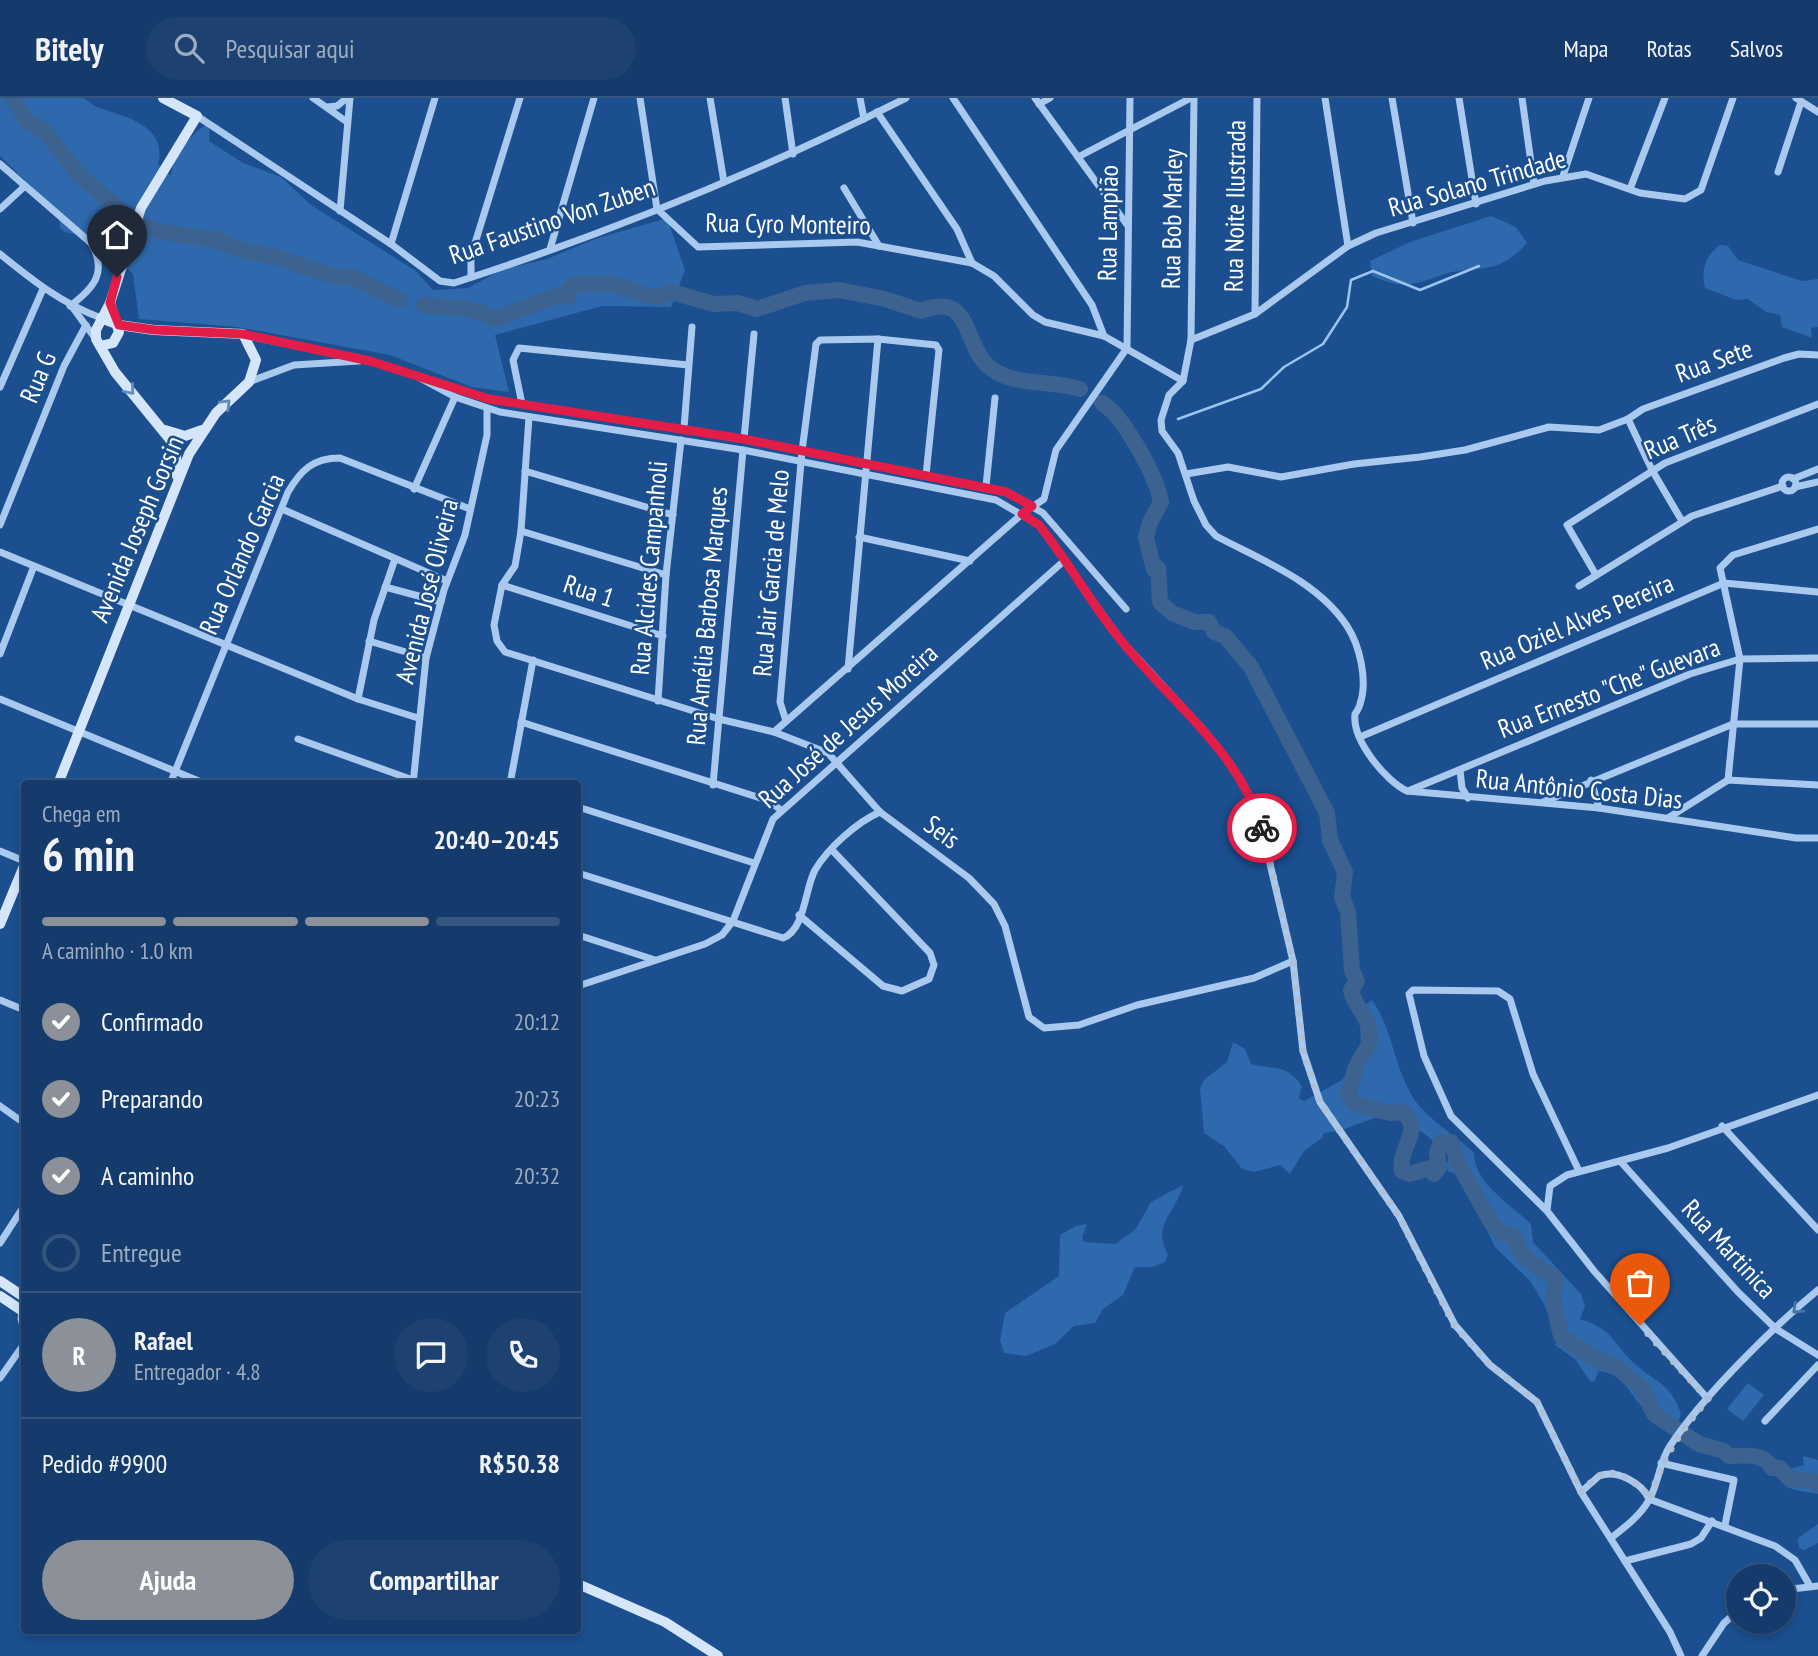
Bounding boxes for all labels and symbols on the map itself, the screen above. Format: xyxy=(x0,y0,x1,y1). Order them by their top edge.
street label: Rua Noite Ilustrada xyxy=(1216,120,1253,292)
street label: Rua Solano Trindade xyxy=(1384,141,1569,224)
street label: Rua Bob Marley xyxy=(1154,148,1189,289)
street label: Rua Lampião xyxy=(1090,165,1125,281)
street label: Rua Faustino Von Zuben xyxy=(445,170,659,271)
pin xyxy=(87,205,147,277)
street label: Rua Cyro Monteiro xyxy=(705,206,871,241)
street label: Rua Sete xyxy=(1671,331,1757,390)
street label: Rua G xyxy=(12,346,63,407)
one-way arrow xyxy=(122,382,134,395)
one-way arrow xyxy=(217,399,230,412)
street label: Rua Três xyxy=(1639,407,1721,466)
street label: Avenida Joseph Gorsin xyxy=(83,431,191,627)
street label: Rua Alcides Campanholi xyxy=(623,459,674,676)
street label: Rua Orlando Garcia xyxy=(191,468,292,639)
street label: Rua Jair Garcia de Melo xyxy=(745,468,796,678)
street label: Rua Amélia Barbosa Marques xyxy=(679,485,734,747)
street label: Avenida José Oliveira xyxy=(388,495,465,687)
street label: Rua Oziel Alves Pereira xyxy=(1475,566,1678,677)
street label: Rua 1 xyxy=(560,567,619,614)
street label: Rua Ernesto "Che" Guevara xyxy=(1493,630,1724,745)
street label: Rua José de Jesus Moreira xyxy=(751,636,944,815)
street label: Rua Antônio Costa Dias xyxy=(1474,761,1684,816)
courier xyxy=(1227,793,1297,863)
street label: Seis xyxy=(918,808,967,856)
street label: Rua Martinica xyxy=(1675,1192,1784,1305)
pin xyxy=(1610,1253,1670,1325)
one-way arrow xyxy=(1792,1301,1805,1313)

